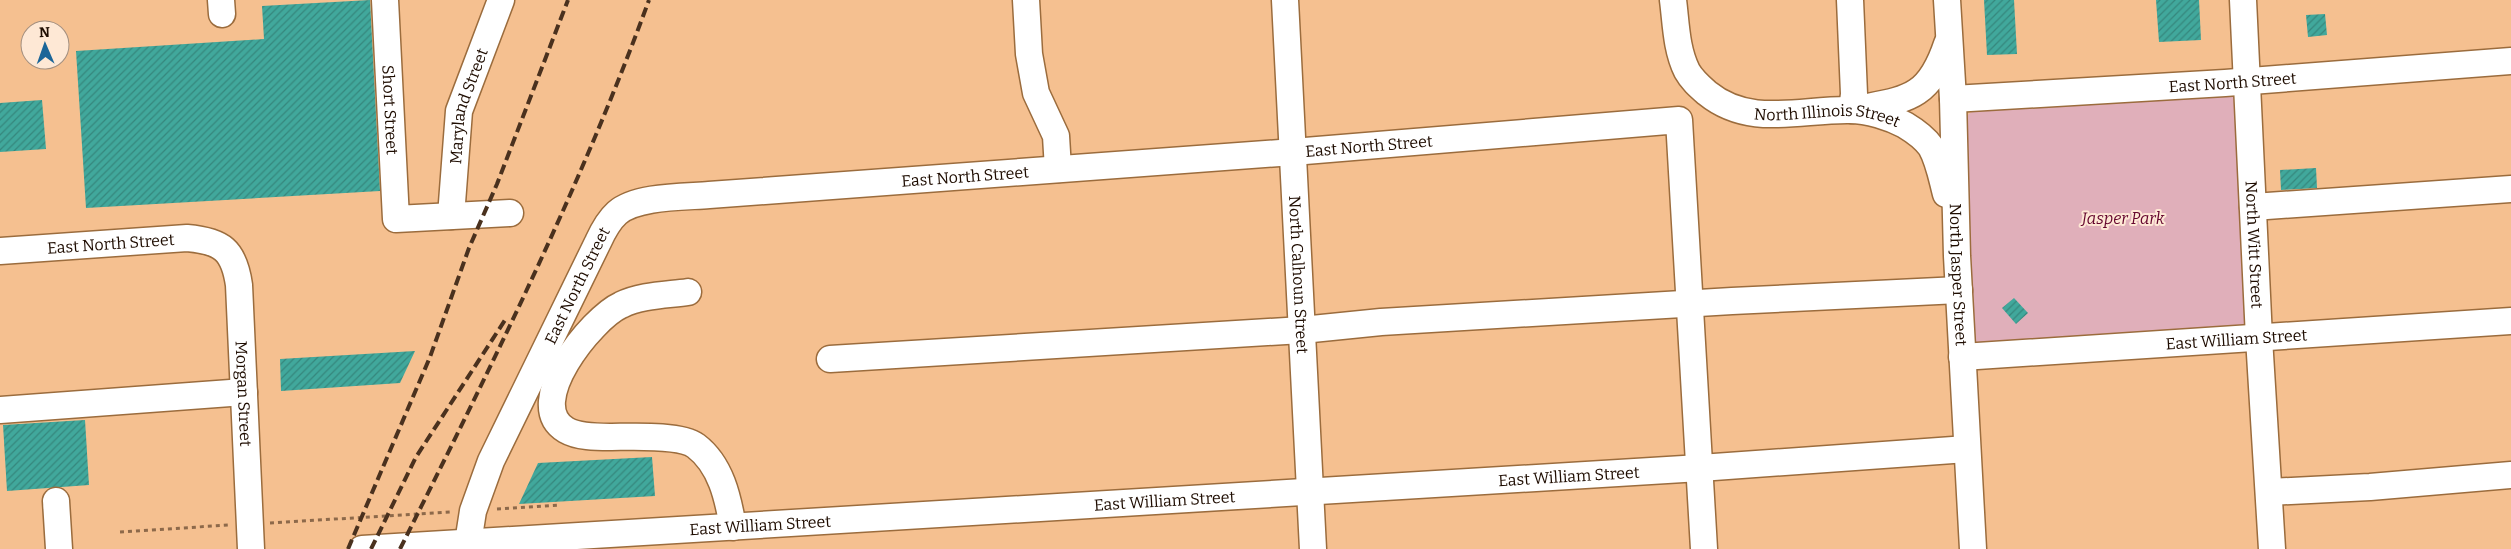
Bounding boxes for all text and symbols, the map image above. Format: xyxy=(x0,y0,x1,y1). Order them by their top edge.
north arrow xyxy=(20,20,70,70)
text: N xyxy=(39,24,50,41)
street label: Maryland Street xyxy=(446,45,492,165)
street label: Short Street xyxy=(378,64,402,156)
street label: East North Street xyxy=(2168,69,2297,96)
street label: North Illinois Street xyxy=(1753,101,1903,131)
street label: East North Street xyxy=(1304,131,1434,161)
street label: East North Street xyxy=(901,162,1030,191)
street label: North Witt Street xyxy=(2242,180,2267,309)
street label: North Calhoun Street xyxy=(1285,195,1312,355)
street label: North Jasper Street xyxy=(1946,203,1971,347)
park label: Jasper Park xyxy=(2080,209,2165,228)
street label: East North Street xyxy=(541,223,614,347)
street label: East North Street xyxy=(46,230,175,258)
street label: East William Street xyxy=(2165,325,2308,354)
street label: Morgan Street xyxy=(232,340,255,447)
street label: East William Street xyxy=(1497,463,1640,490)
street label: East William Street xyxy=(1093,487,1236,515)
street label: East William Street xyxy=(689,512,832,539)

